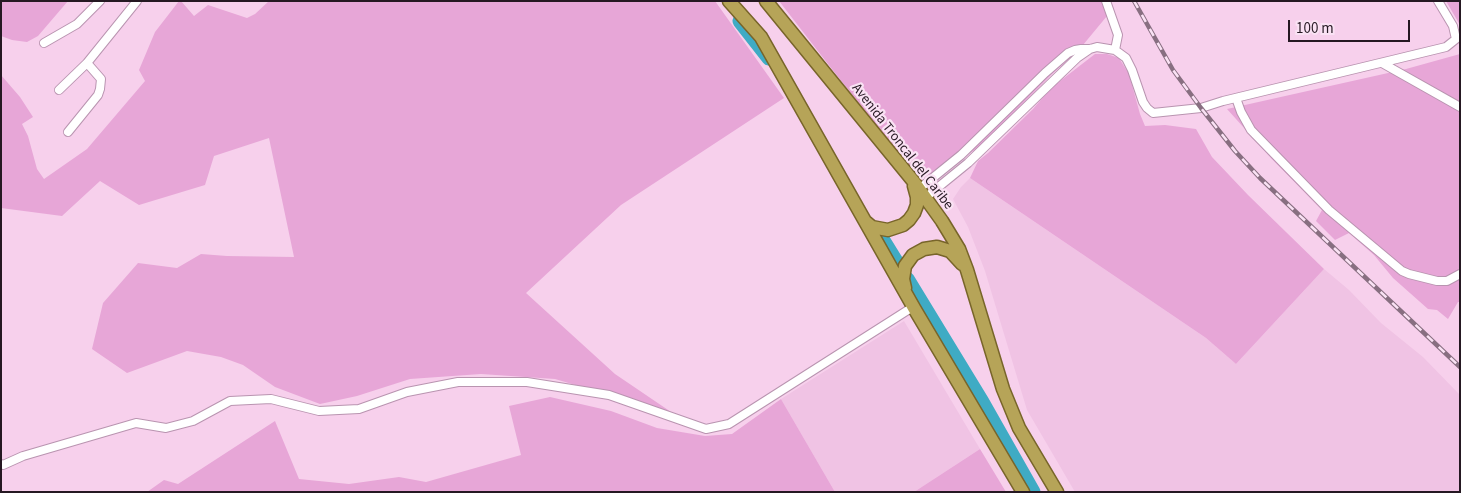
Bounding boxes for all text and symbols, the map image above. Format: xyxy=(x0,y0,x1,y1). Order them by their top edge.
scale bar xyxy=(1291,10,1414,42)
text: 100 m xyxy=(1296,18,1334,39)
street label: Avenida Troncal del Caribe xyxy=(848,81,956,213)

